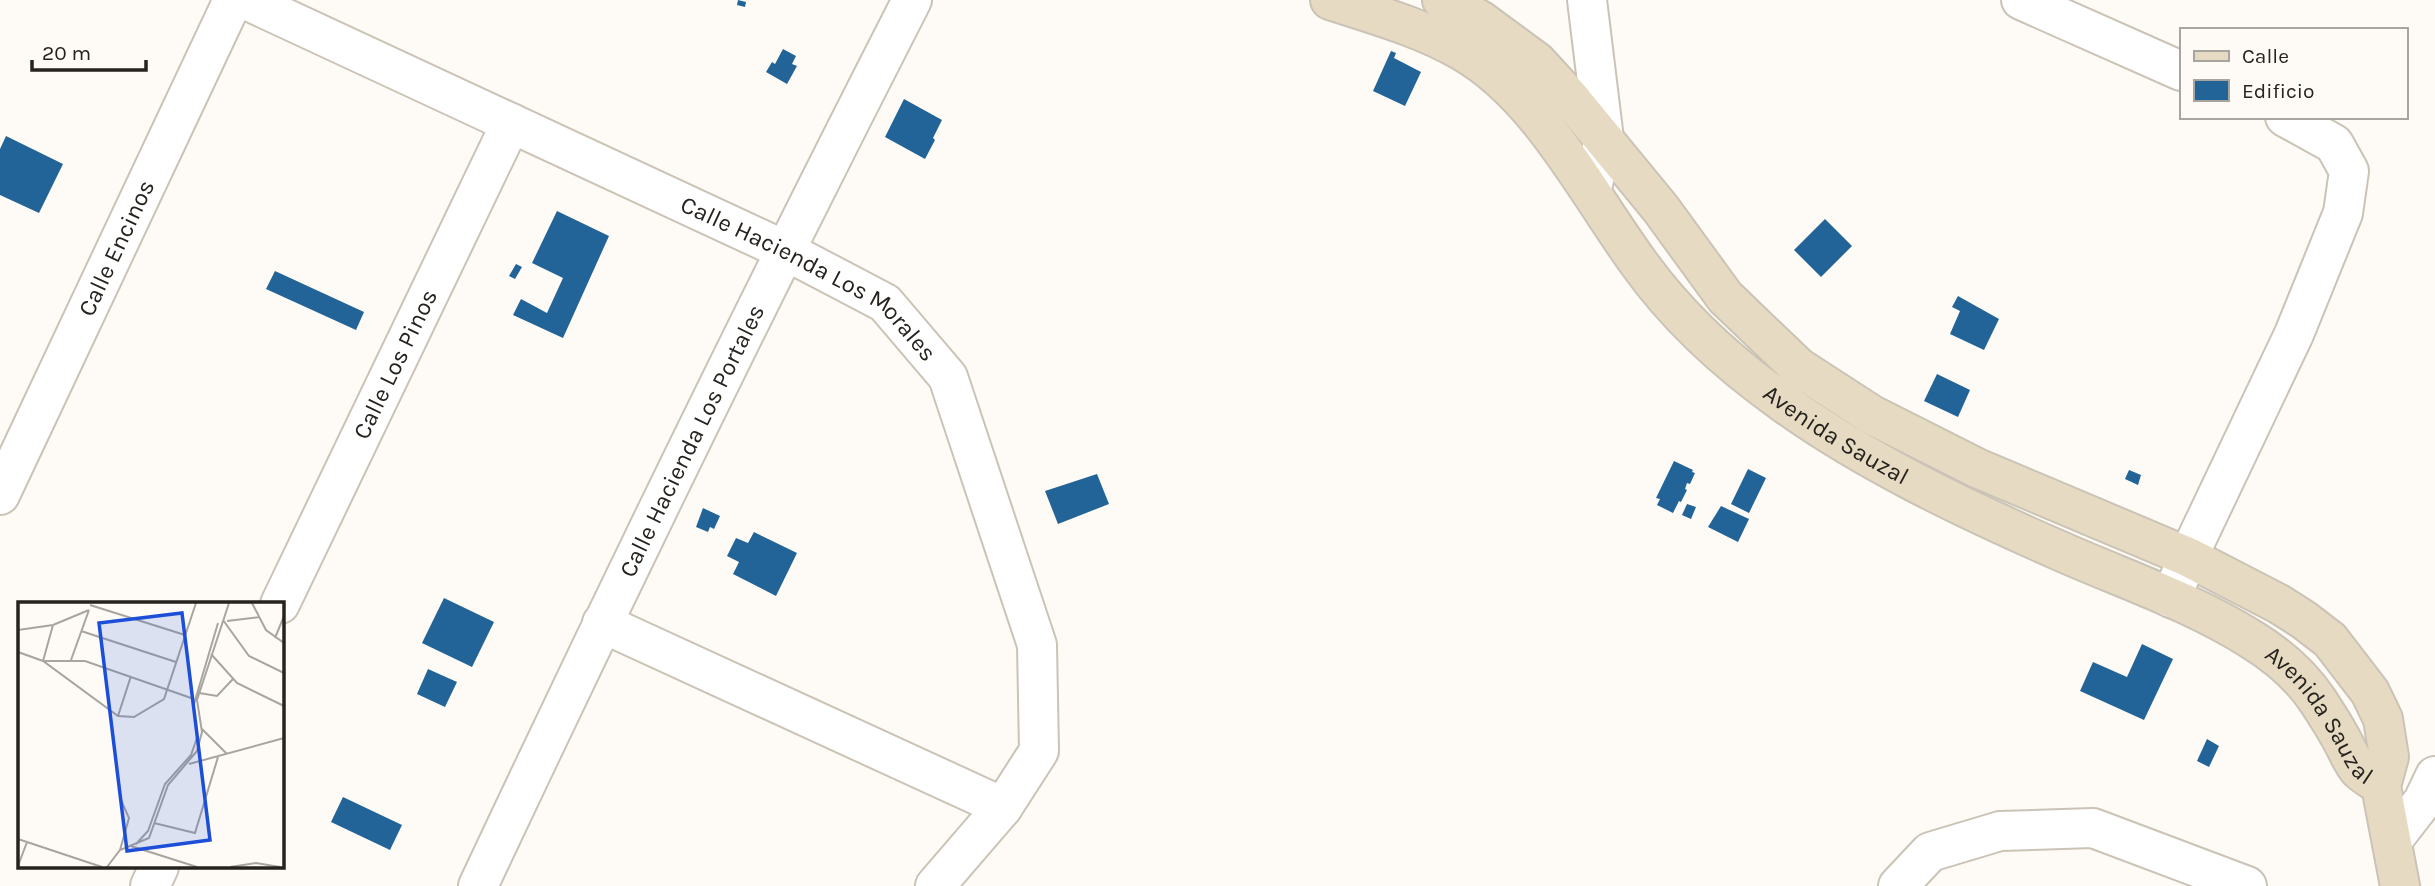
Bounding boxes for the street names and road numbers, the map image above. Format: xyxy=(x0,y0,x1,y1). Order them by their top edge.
street label: Calle Encinos xyxy=(72,175,160,321)
street label: Calle Hacienda Los Morales xyxy=(676,190,942,367)
street label: Calle Los Pinos xyxy=(347,285,443,444)
street label: Calle Hacienda Los Portales xyxy=(613,300,770,581)
street label: Avenida Sauzal xyxy=(1758,379,1914,490)
street label: Avenida Sauzal xyxy=(2260,640,2378,790)

